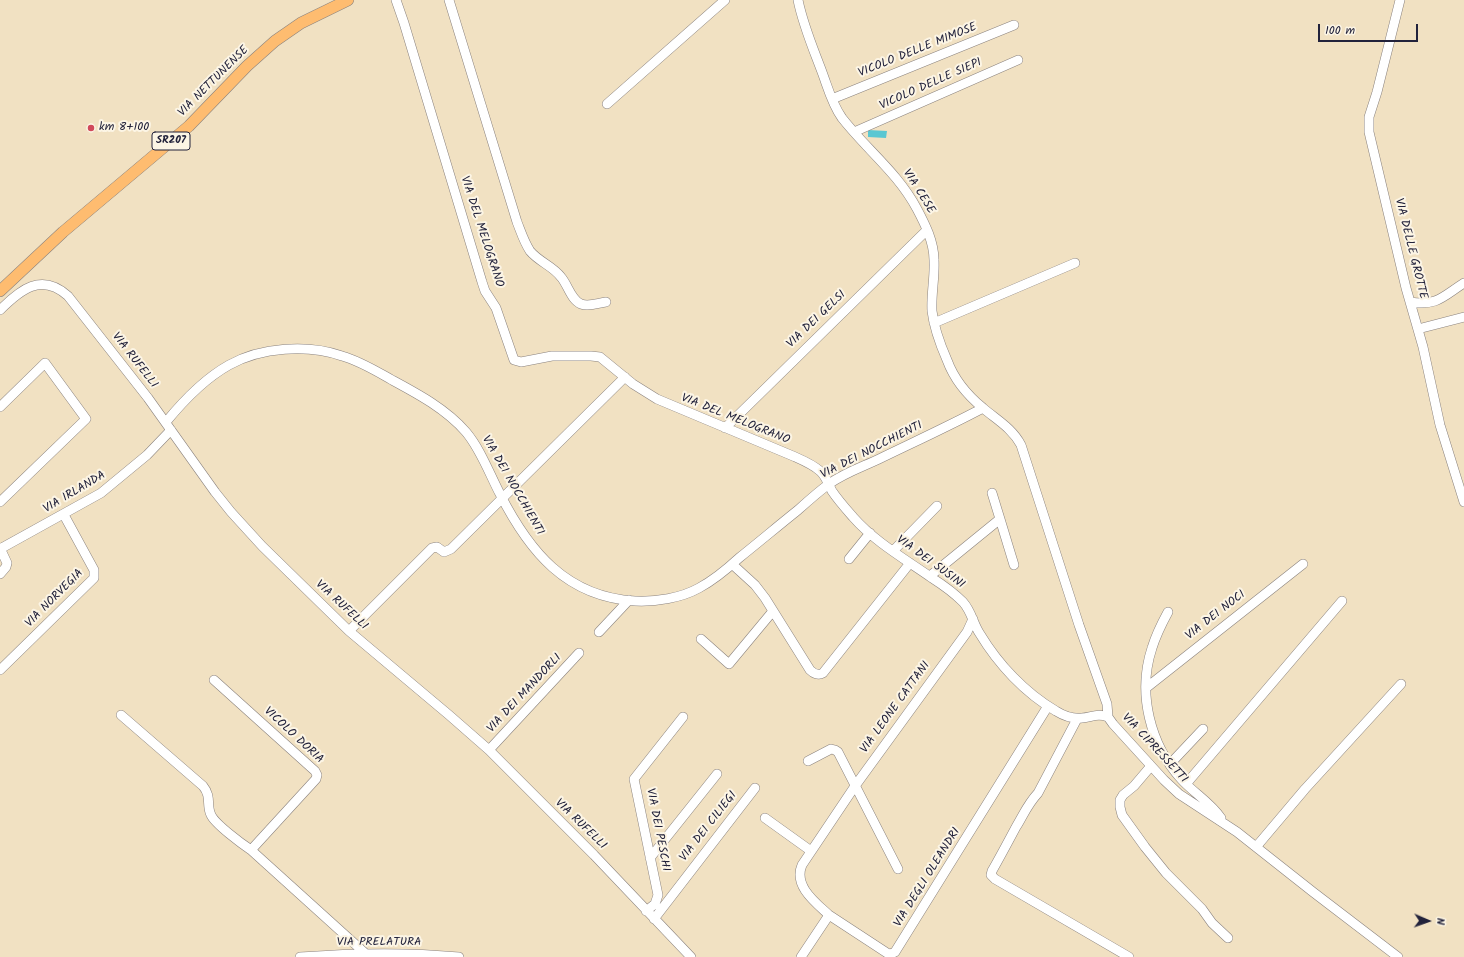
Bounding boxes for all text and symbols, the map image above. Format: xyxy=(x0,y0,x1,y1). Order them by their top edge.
scale bar xyxy=(1320,16,1420,42)
street label: VICOLO DELLE MIMOSE xyxy=(857,21,979,81)
text: 100 m xyxy=(1325,21,1355,40)
street label: VIA NETTUNENSE xyxy=(176,44,252,120)
street label: VICOLO DELLE SIEPI xyxy=(878,56,984,114)
place label: km 8+100 xyxy=(99,121,149,135)
marker: km 8+100 xyxy=(86,123,96,133)
road number: SR207 xyxy=(152,132,190,150)
street label: VIA CESE xyxy=(899,167,937,217)
street label: VIA DEL MELOGRANO xyxy=(456,175,506,289)
street label: VIA DELLE GROTTE xyxy=(1390,197,1430,301)
street label: VIA DEI GELSI xyxy=(784,288,850,352)
street label: VIA RUFELLI xyxy=(108,330,160,392)
street label: VIA DEL MELOGRANO xyxy=(679,392,791,448)
street label: VIA DEI NOCCHIENTI xyxy=(819,419,925,483)
street label: VIA DEI NOCCHIENTI xyxy=(478,434,546,538)
street label: VIA IRLANDA xyxy=(41,469,109,517)
street label: VIA DEI SUSINI xyxy=(893,533,967,593)
street label: VIA NORVEGIA xyxy=(23,567,87,631)
street label: VIA RUFELLI xyxy=(312,578,370,634)
street label: VIA DEI NOCI xyxy=(1183,588,1249,644)
street label: VIA DEI MANDORLI xyxy=(485,652,565,736)
street label: VIA LEONE CATTANI xyxy=(858,659,934,757)
street label: VICOLO DORIA xyxy=(260,705,326,767)
street label: VIA CIPRESSETTI xyxy=(1118,711,1190,787)
street label: VIA DEI PESCHI xyxy=(642,787,672,873)
street label: VIA DEI CILIEGI xyxy=(677,789,741,865)
street label: VIA RUFELLI xyxy=(551,797,609,853)
street label: VIA DEGLI OLEANDRI xyxy=(892,826,964,930)
north arrow xyxy=(1408,901,1448,941)
text: N xyxy=(1431,918,1449,925)
street label: VIA PRELATURA xyxy=(337,936,421,950)

